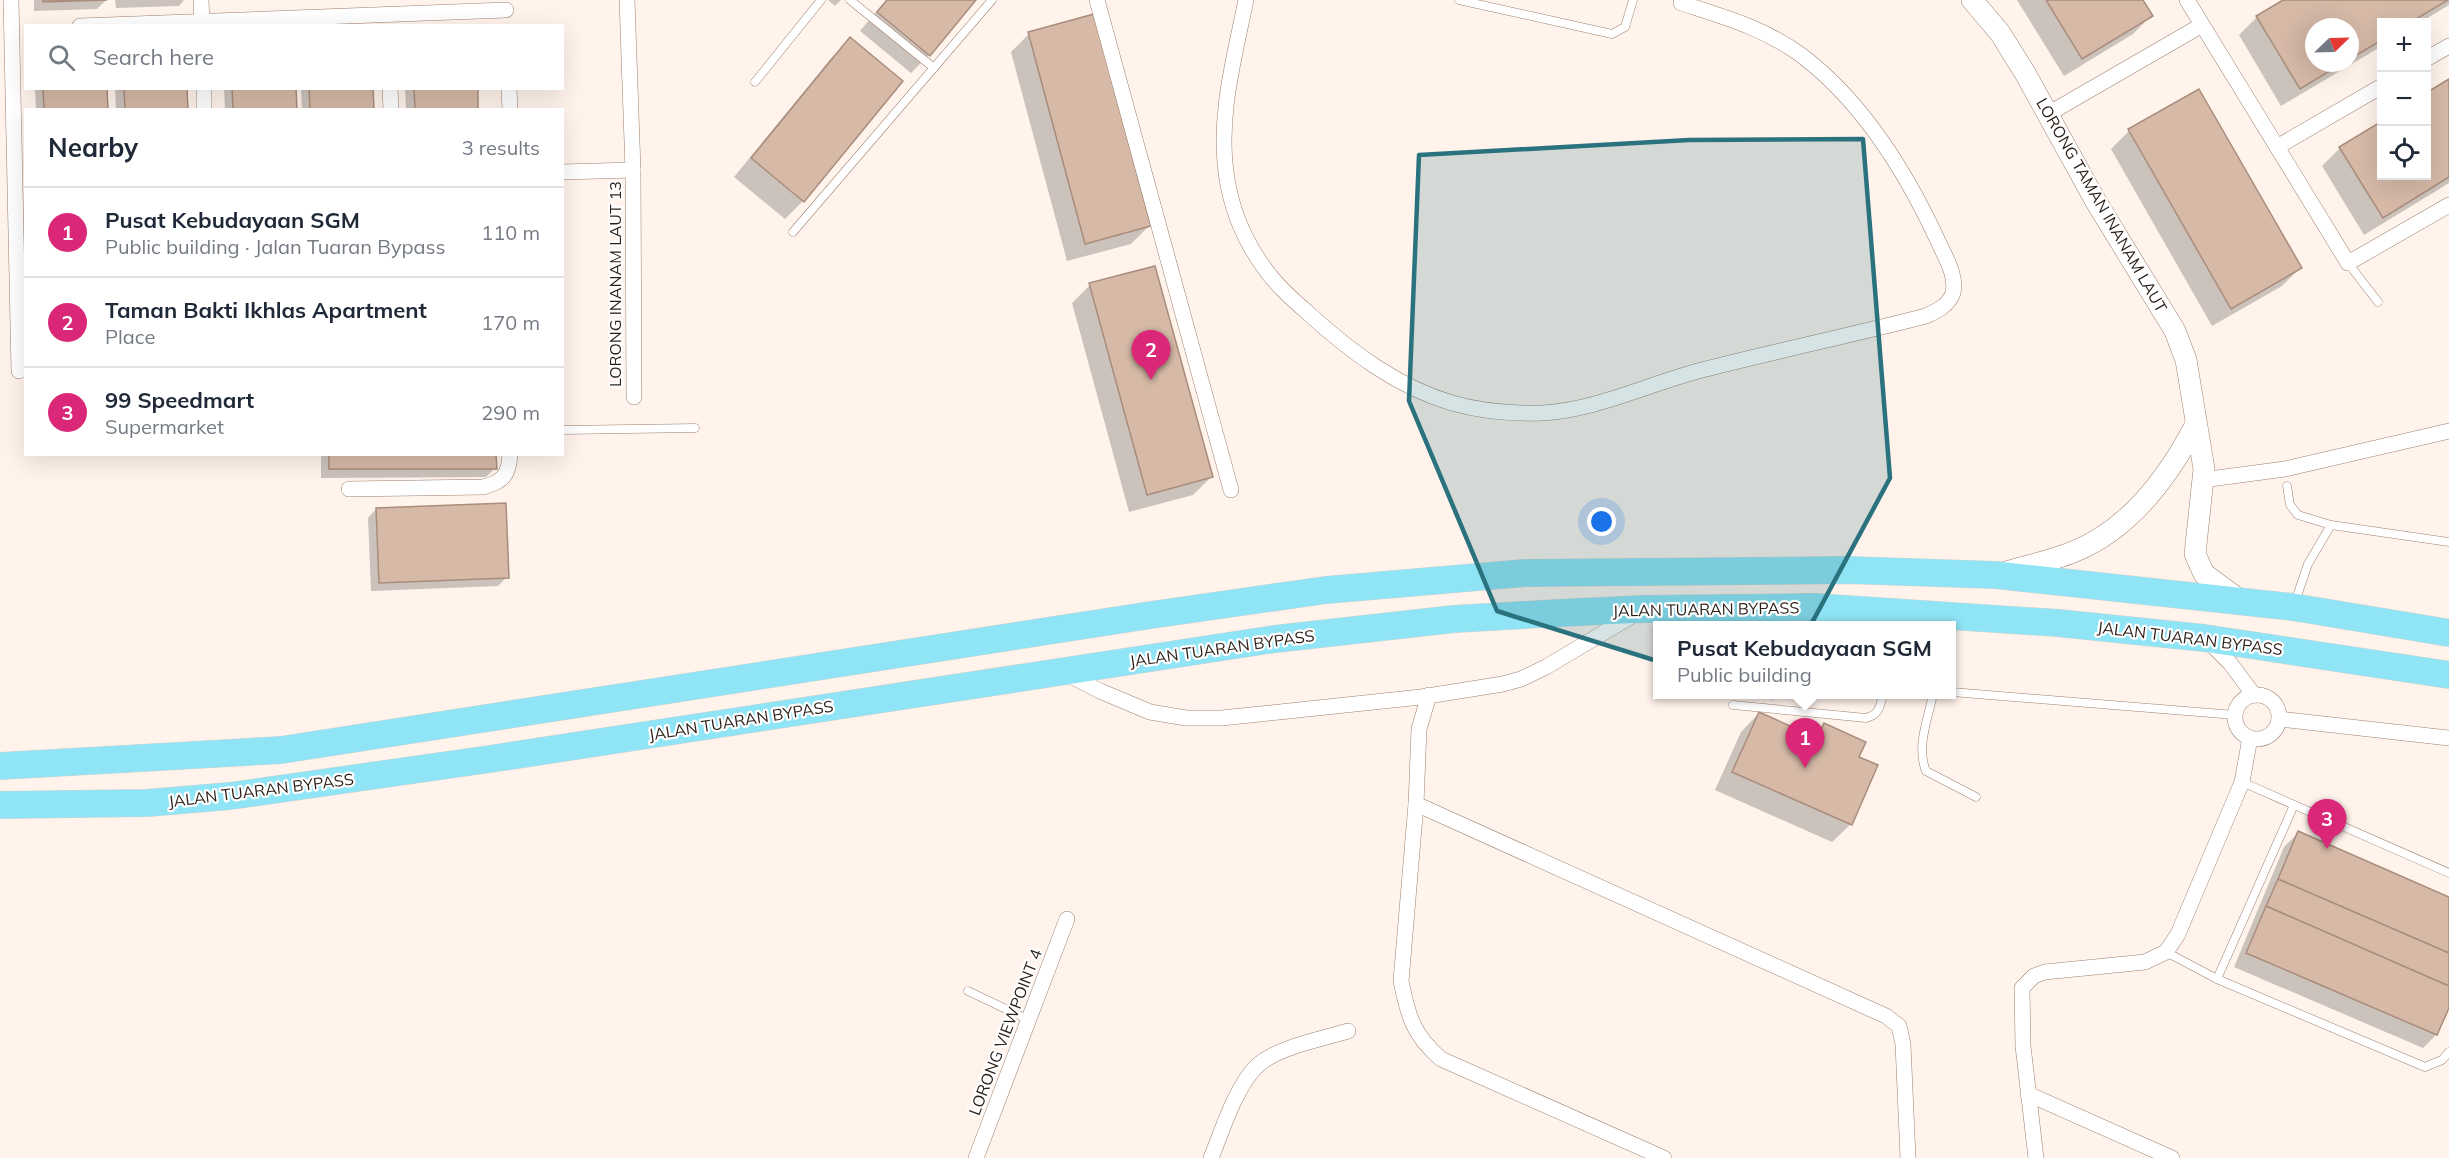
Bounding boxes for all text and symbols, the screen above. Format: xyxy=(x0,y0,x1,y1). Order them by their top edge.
north arrow xyxy=(2305,18,2359,72)
map controls xyxy=(2377,18,2431,180)
button: + xyxy=(2377,18,2431,72)
search box xyxy=(24,24,564,90)
icon: search xyxy=(45,41,78,74)
text: Search here xyxy=(93,43,214,71)
button: − xyxy=(2377,72,2431,126)
street label: LORONG TAMAN INANAM LAUT xyxy=(2032,94,2172,316)
button: locate xyxy=(2377,126,2431,180)
text: Nearby xyxy=(48,131,138,164)
text: 3 results xyxy=(462,135,540,160)
street label: LORONG INANAM LAUT 13 xyxy=(605,181,625,387)
text: Pusat Kebudayaan SGM xyxy=(105,206,360,234)
text: 1 xyxy=(62,220,74,245)
text: 110 m xyxy=(481,220,540,245)
text: Public building · Jalan Tuaran Bypass xyxy=(105,234,445,259)
text: Taman Bakti Ikhlas Apartment xyxy=(105,296,427,324)
text: 2 xyxy=(62,310,74,335)
text: 170 m xyxy=(481,310,540,335)
text: Place xyxy=(105,324,155,349)
pin: 2 xyxy=(1132,330,1170,380)
text: 99 Speedmart xyxy=(105,386,254,414)
text: 3 xyxy=(62,400,74,425)
text: 290 m xyxy=(481,400,540,425)
text: Supermarket xyxy=(105,414,224,439)
your location xyxy=(1587,507,1616,536)
street label: JALAN TUARAN BYPASS xyxy=(1613,597,1799,621)
street label: JALAN TUARAN BYPASS xyxy=(2096,617,2284,659)
popup xyxy=(1653,621,1956,699)
street label: JALAN TUARAN BYPASS xyxy=(1128,625,1316,671)
text: Pusat Kebudayaan SGM xyxy=(1677,634,1932,662)
text: Public building xyxy=(1677,662,1812,687)
street label: JALAN TUARAN BYPASS xyxy=(647,696,835,744)
pin: 1 xyxy=(1786,718,1824,768)
street label: JALAN TUARAN BYPASS xyxy=(167,769,355,811)
pin: 3 xyxy=(2308,800,2346,849)
street label: LORONG VIEWPOINT 4 xyxy=(964,946,1046,1118)

